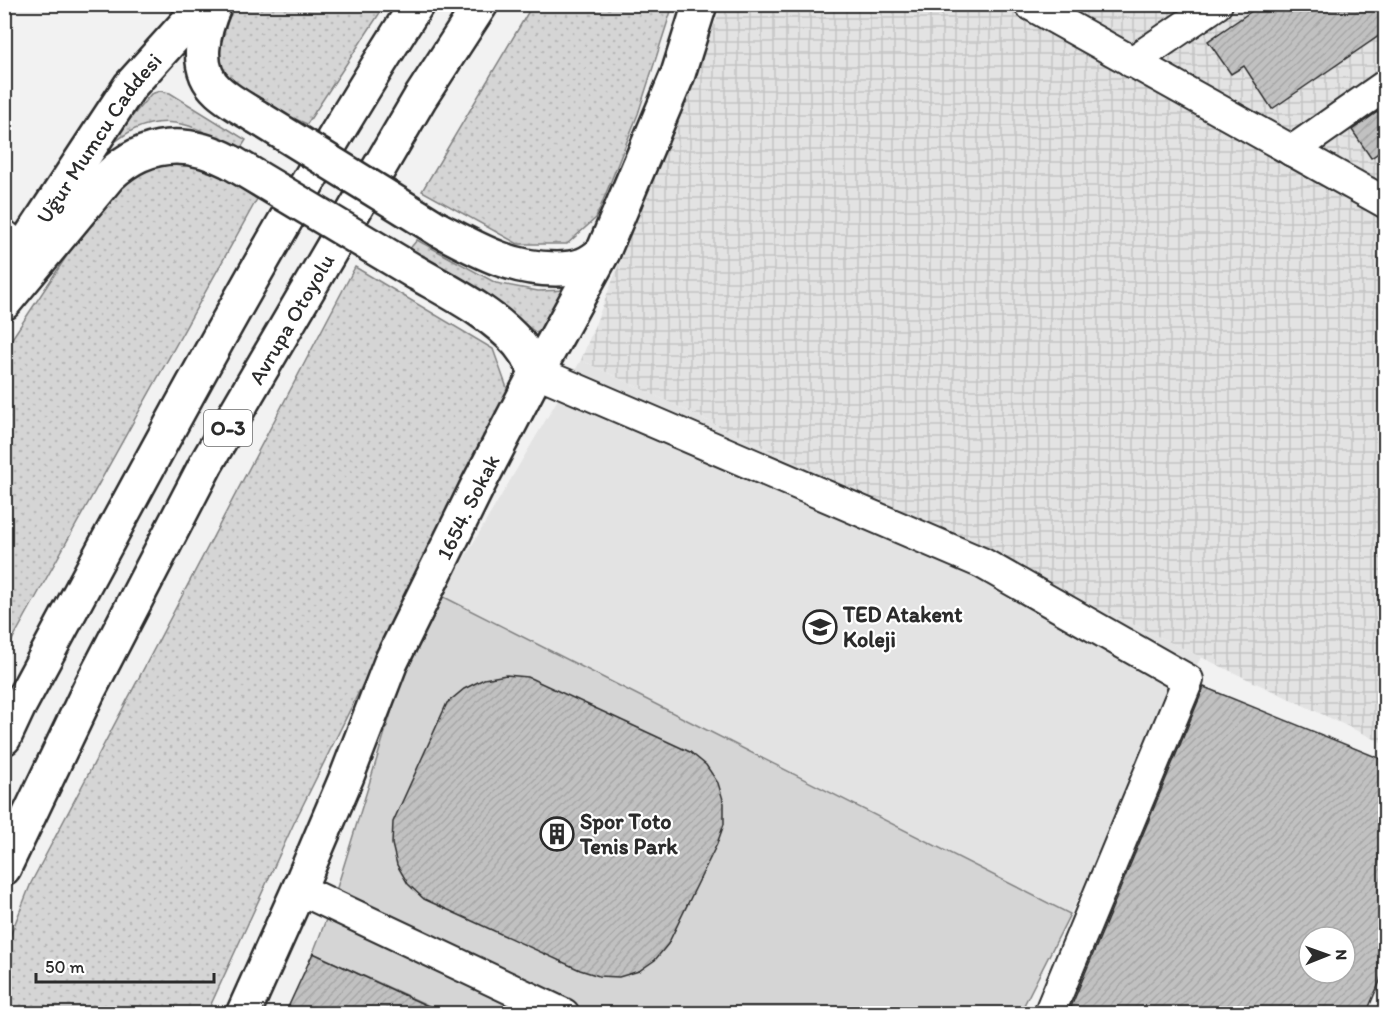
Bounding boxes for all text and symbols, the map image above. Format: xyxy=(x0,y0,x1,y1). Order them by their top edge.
street label: Uğur Mumcu Caddesi xyxy=(30,47,167,228)
street label: Avrupa Otoyolu xyxy=(243,249,340,389)
road number: O-3 xyxy=(204,410,252,446)
street label: 1654. Sokak xyxy=(430,450,506,564)
place label: TED Atakent Koleji xyxy=(842,601,963,653)
school or university icon: TED Atakent Koleji xyxy=(802,609,838,645)
place label: Spor Toto Tenis Park xyxy=(579,808,678,860)
building icon: Spor Toto Tenis Park xyxy=(539,816,575,852)
north arrow xyxy=(1297,925,1357,985)
scale bar xyxy=(36,946,214,984)
text: N xyxy=(1332,949,1351,960)
text: 50 m xyxy=(45,956,85,978)

